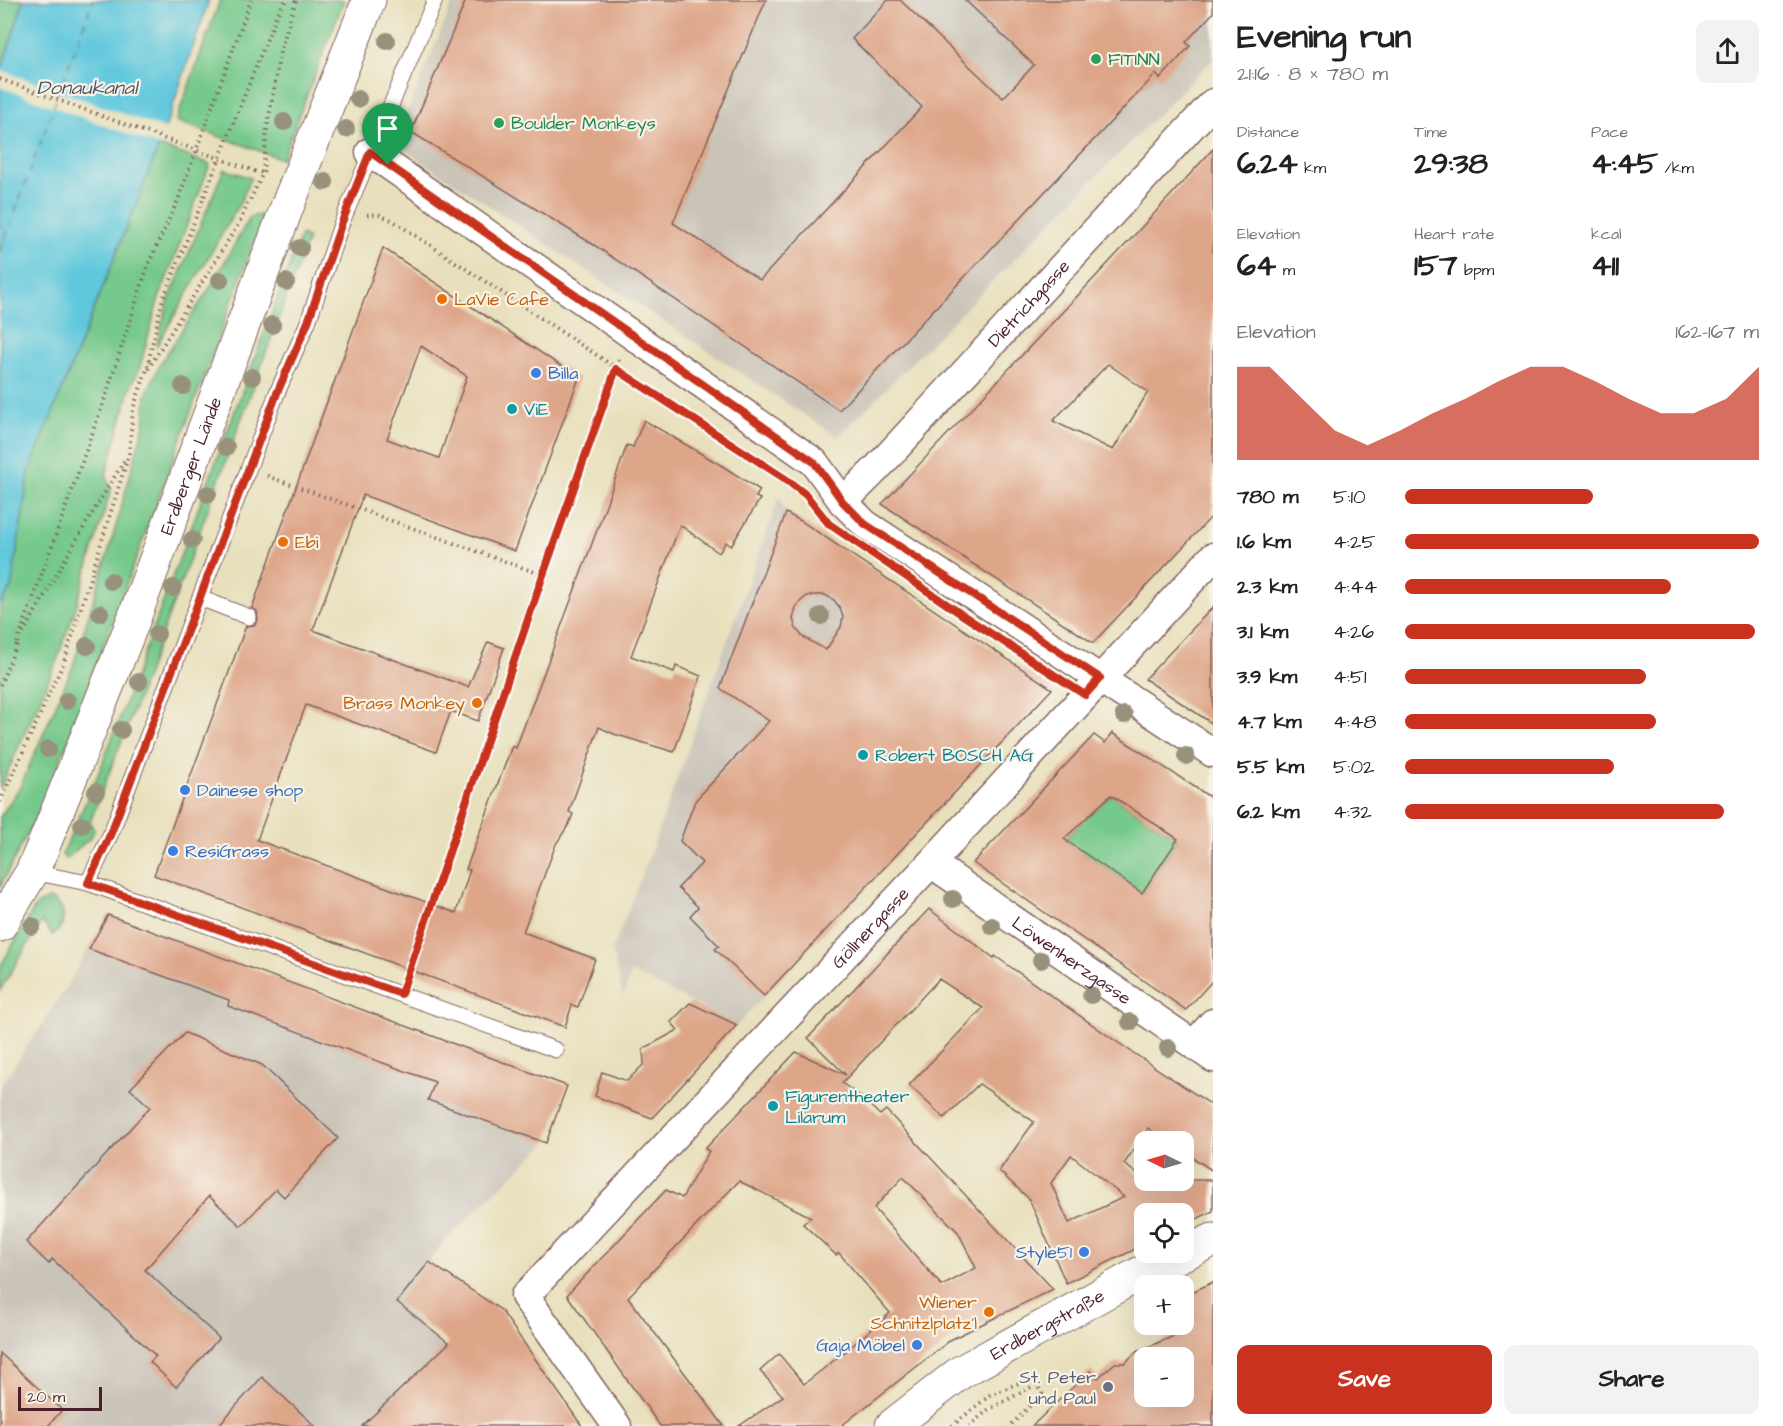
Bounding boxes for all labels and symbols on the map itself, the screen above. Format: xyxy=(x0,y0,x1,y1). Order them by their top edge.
place label: FITINN xyxy=(1108,47,1160,72)
marker: FITINN xyxy=(1089,52,1103,66)
water label: Donaukanal xyxy=(37,74,140,102)
pin xyxy=(362,103,413,165)
place label: Boulder Monkeys xyxy=(511,111,656,137)
marker: Boulder Monkeys xyxy=(492,116,506,130)
street label: Dietrichgasse xyxy=(982,254,1076,352)
place label: LaVie Cafe xyxy=(454,287,549,312)
marker: LaVie Cafe xyxy=(435,292,449,306)
place label: Billa xyxy=(548,361,578,386)
marker: Billa xyxy=(529,366,543,380)
street label: Erdberger Lände xyxy=(154,393,228,538)
place label: ViE xyxy=(524,397,549,422)
marker: ViE xyxy=(505,402,519,416)
place label: Ebi xyxy=(295,530,319,555)
marker: Ebi xyxy=(276,535,290,549)
place label: Brass Monkey xyxy=(343,691,465,717)
marker: Brass Monkey xyxy=(470,696,484,710)
place label: Robert BOSCH AG xyxy=(875,743,1034,768)
marker: Robert BOSCH AG xyxy=(856,748,870,762)
place label: Dainese shop xyxy=(197,778,303,803)
marker: Dainese shop xyxy=(178,783,192,797)
place label: ResiGrass xyxy=(185,839,269,864)
marker: ResiGrass xyxy=(166,844,180,858)
street label: Göllnergasse xyxy=(826,881,915,974)
street label: Löwenherzgasse xyxy=(1007,910,1136,1010)
place label: Figurentheater Lilarum xyxy=(785,1084,909,1130)
marker: Figurentheater Lilarum xyxy=(766,1099,780,1113)
north arrow xyxy=(1134,1131,1194,1191)
place label: Style51 xyxy=(1016,1240,1072,1266)
marker: Style51 xyxy=(1077,1245,1091,1259)
street label: Erdbergstraße xyxy=(986,1283,1109,1366)
place label: Wiener Schnitzlplatz'l xyxy=(870,1290,977,1336)
marker: Wiener Schnitzlplatz'l xyxy=(982,1305,996,1319)
place label: Gaja Möbel xyxy=(816,1333,905,1358)
marker: Gaja Möbel xyxy=(910,1338,924,1352)
place label: St. Peter und Paul xyxy=(1019,1365,1096,1411)
marker: St. Peter und Paul xyxy=(1101,1380,1115,1394)
scale bar xyxy=(18,1384,102,1412)

